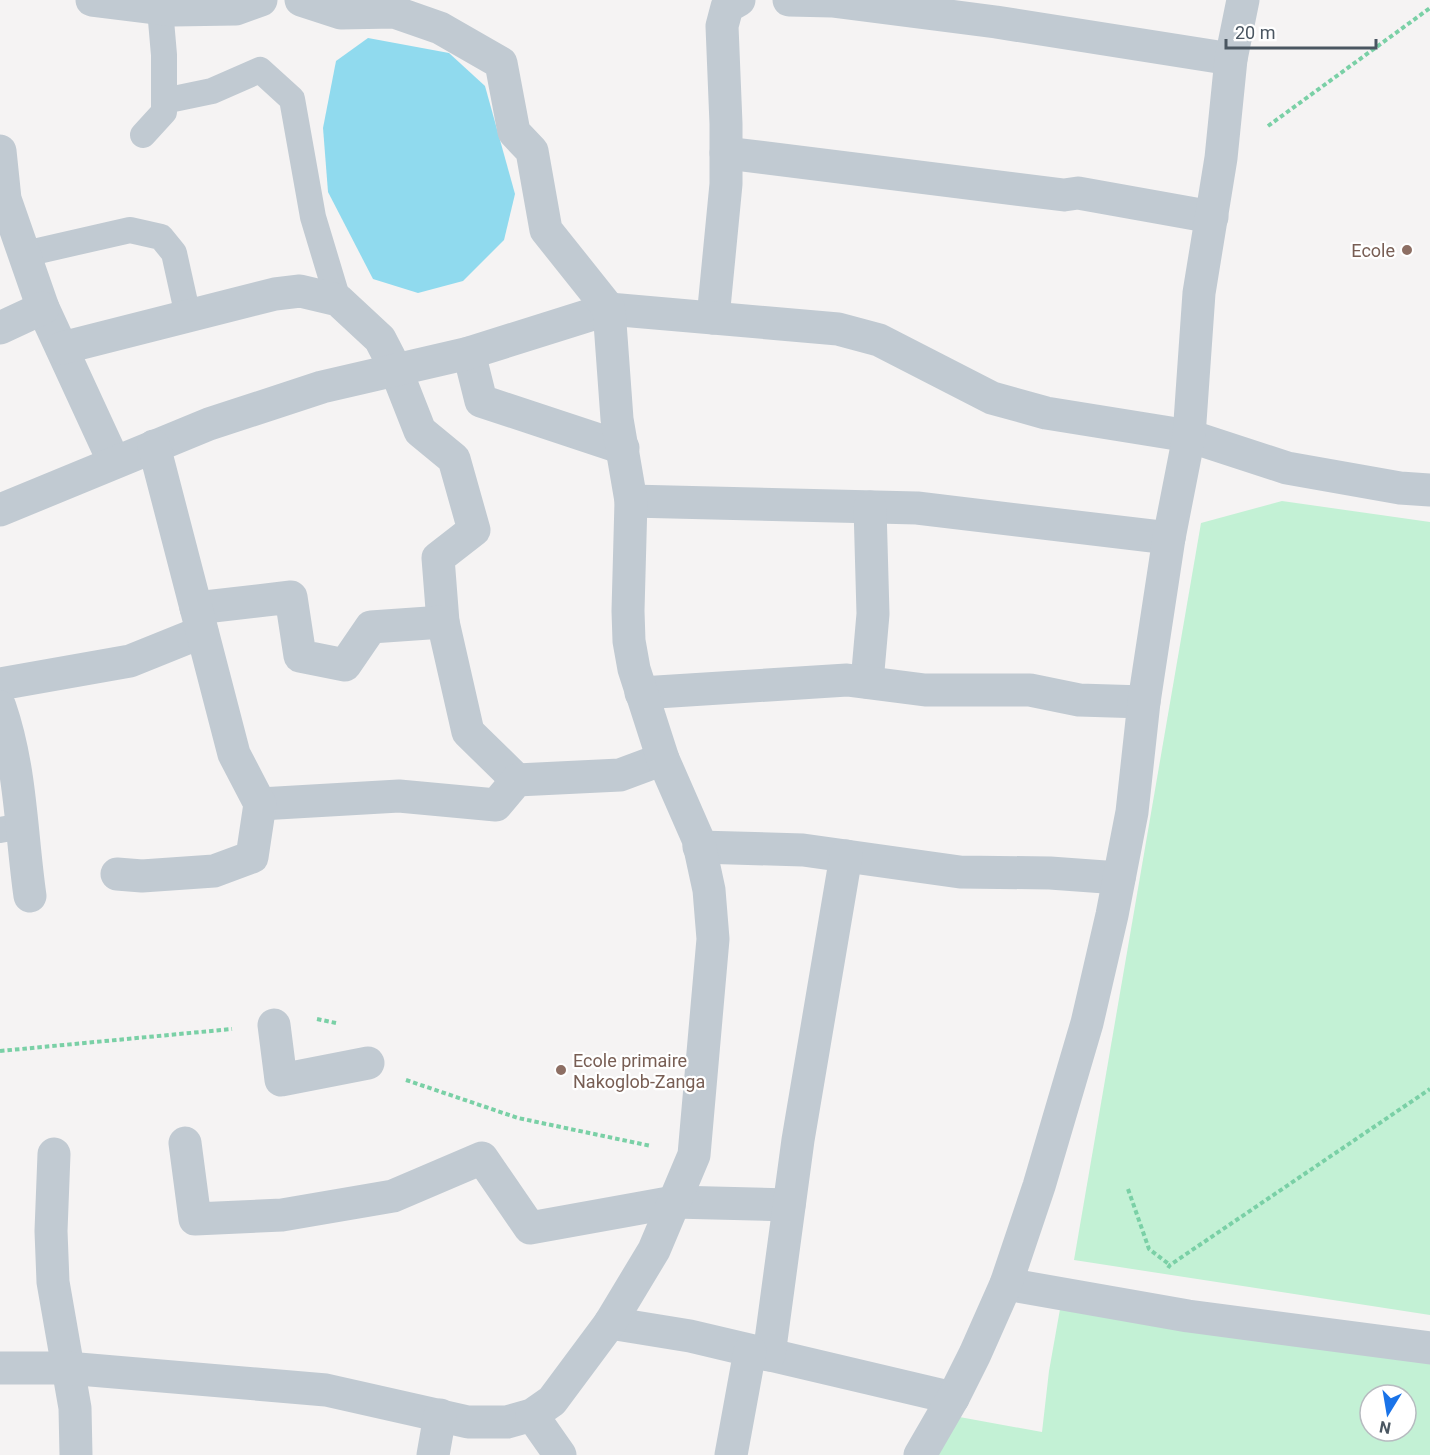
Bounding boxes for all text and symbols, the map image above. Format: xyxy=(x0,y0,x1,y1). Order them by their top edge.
scale bar xyxy=(1226,12,1376,50)
text: 20 m xyxy=(1235,22,1275,43)
place label: Ecole xyxy=(1351,240,1395,261)
marker: Ecole xyxy=(1400,243,1414,257)
place label: Ecole primaire Nakoglob-Zanga xyxy=(573,1050,705,1092)
marker: Ecole primaire Nakoglob-Zanga xyxy=(554,1063,568,1077)
north arrow xyxy=(1358,1383,1418,1443)
text: N xyxy=(1378,1417,1393,1438)

